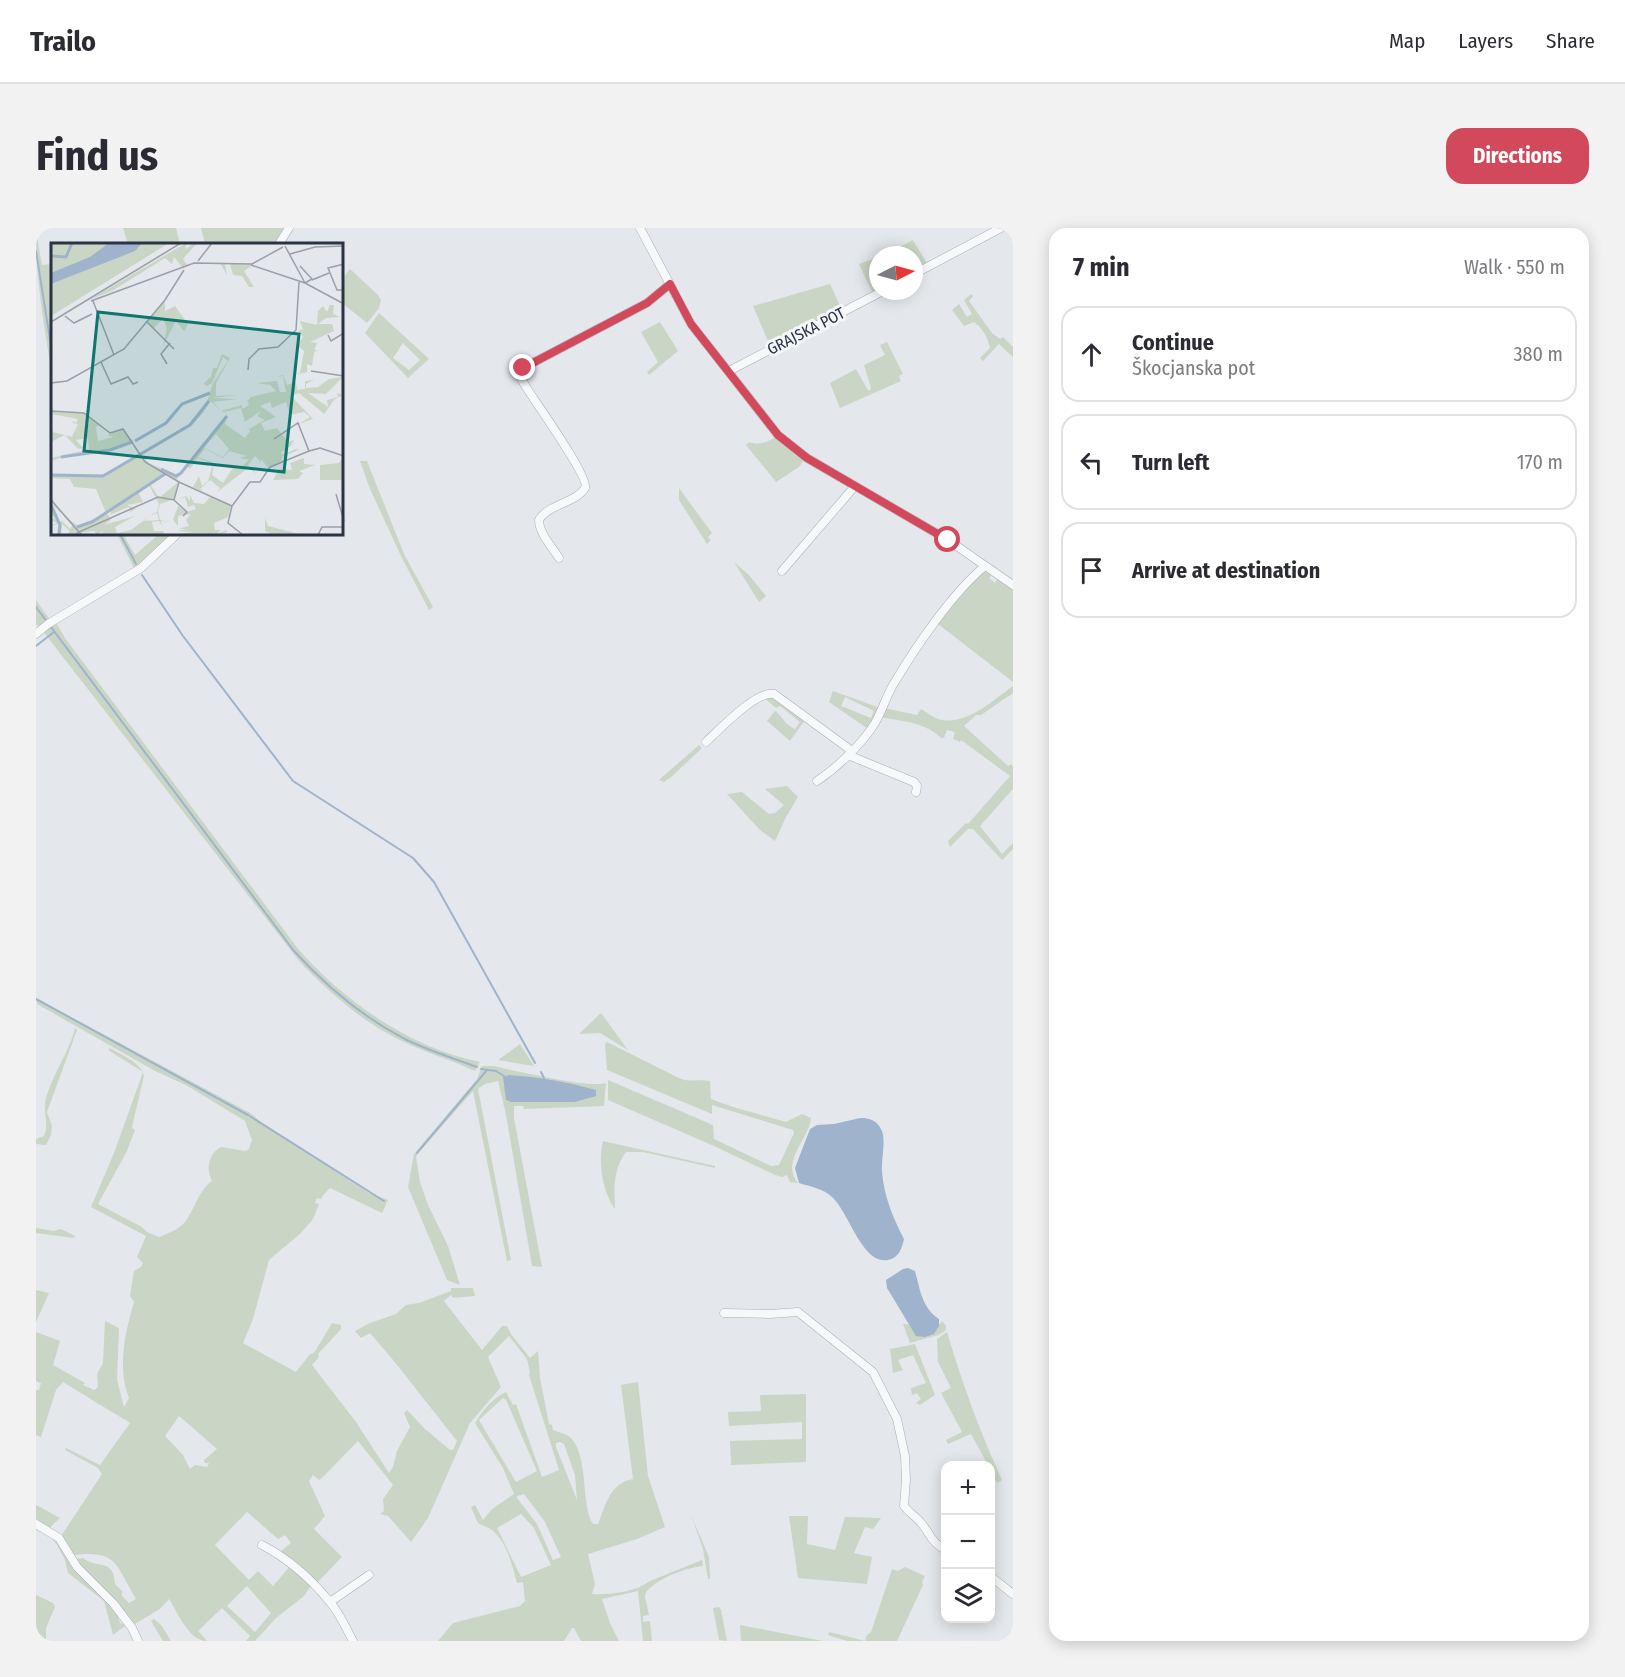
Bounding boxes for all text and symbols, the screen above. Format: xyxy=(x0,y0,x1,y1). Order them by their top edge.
text: Trailo xyxy=(30,25,96,58)
text: Map xyxy=(1389,28,1425,54)
text: Layers xyxy=(1458,28,1513,54)
text: Share xyxy=(1546,28,1595,54)
button: Directions xyxy=(1446,128,1589,184)
text: Find us xyxy=(36,131,158,181)
inset map xyxy=(51,243,344,536)
north arrow xyxy=(869,246,923,300)
text: 7 min xyxy=(1073,252,1130,283)
text: Walk · 550 m xyxy=(1464,255,1565,279)
street label: GRAJSKA POT xyxy=(764,303,848,359)
text: Continue xyxy=(1132,329,1214,356)
icon: ahead xyxy=(1075,338,1108,371)
text: 380 m xyxy=(1513,342,1563,366)
route end xyxy=(509,354,535,380)
text: Škocjanska pot xyxy=(1132,356,1255,380)
icon: left xyxy=(1075,446,1108,479)
text: Turn left xyxy=(1132,449,1210,476)
text: 170 m xyxy=(1517,450,1563,474)
route start xyxy=(934,526,960,552)
icon: arrive xyxy=(1075,554,1108,587)
text: Arrive at destination xyxy=(1132,557,1320,584)
map controls xyxy=(941,1461,995,1623)
button: + xyxy=(941,1461,995,1515)
button: − xyxy=(941,1515,995,1569)
button: layers xyxy=(941,1569,995,1623)

